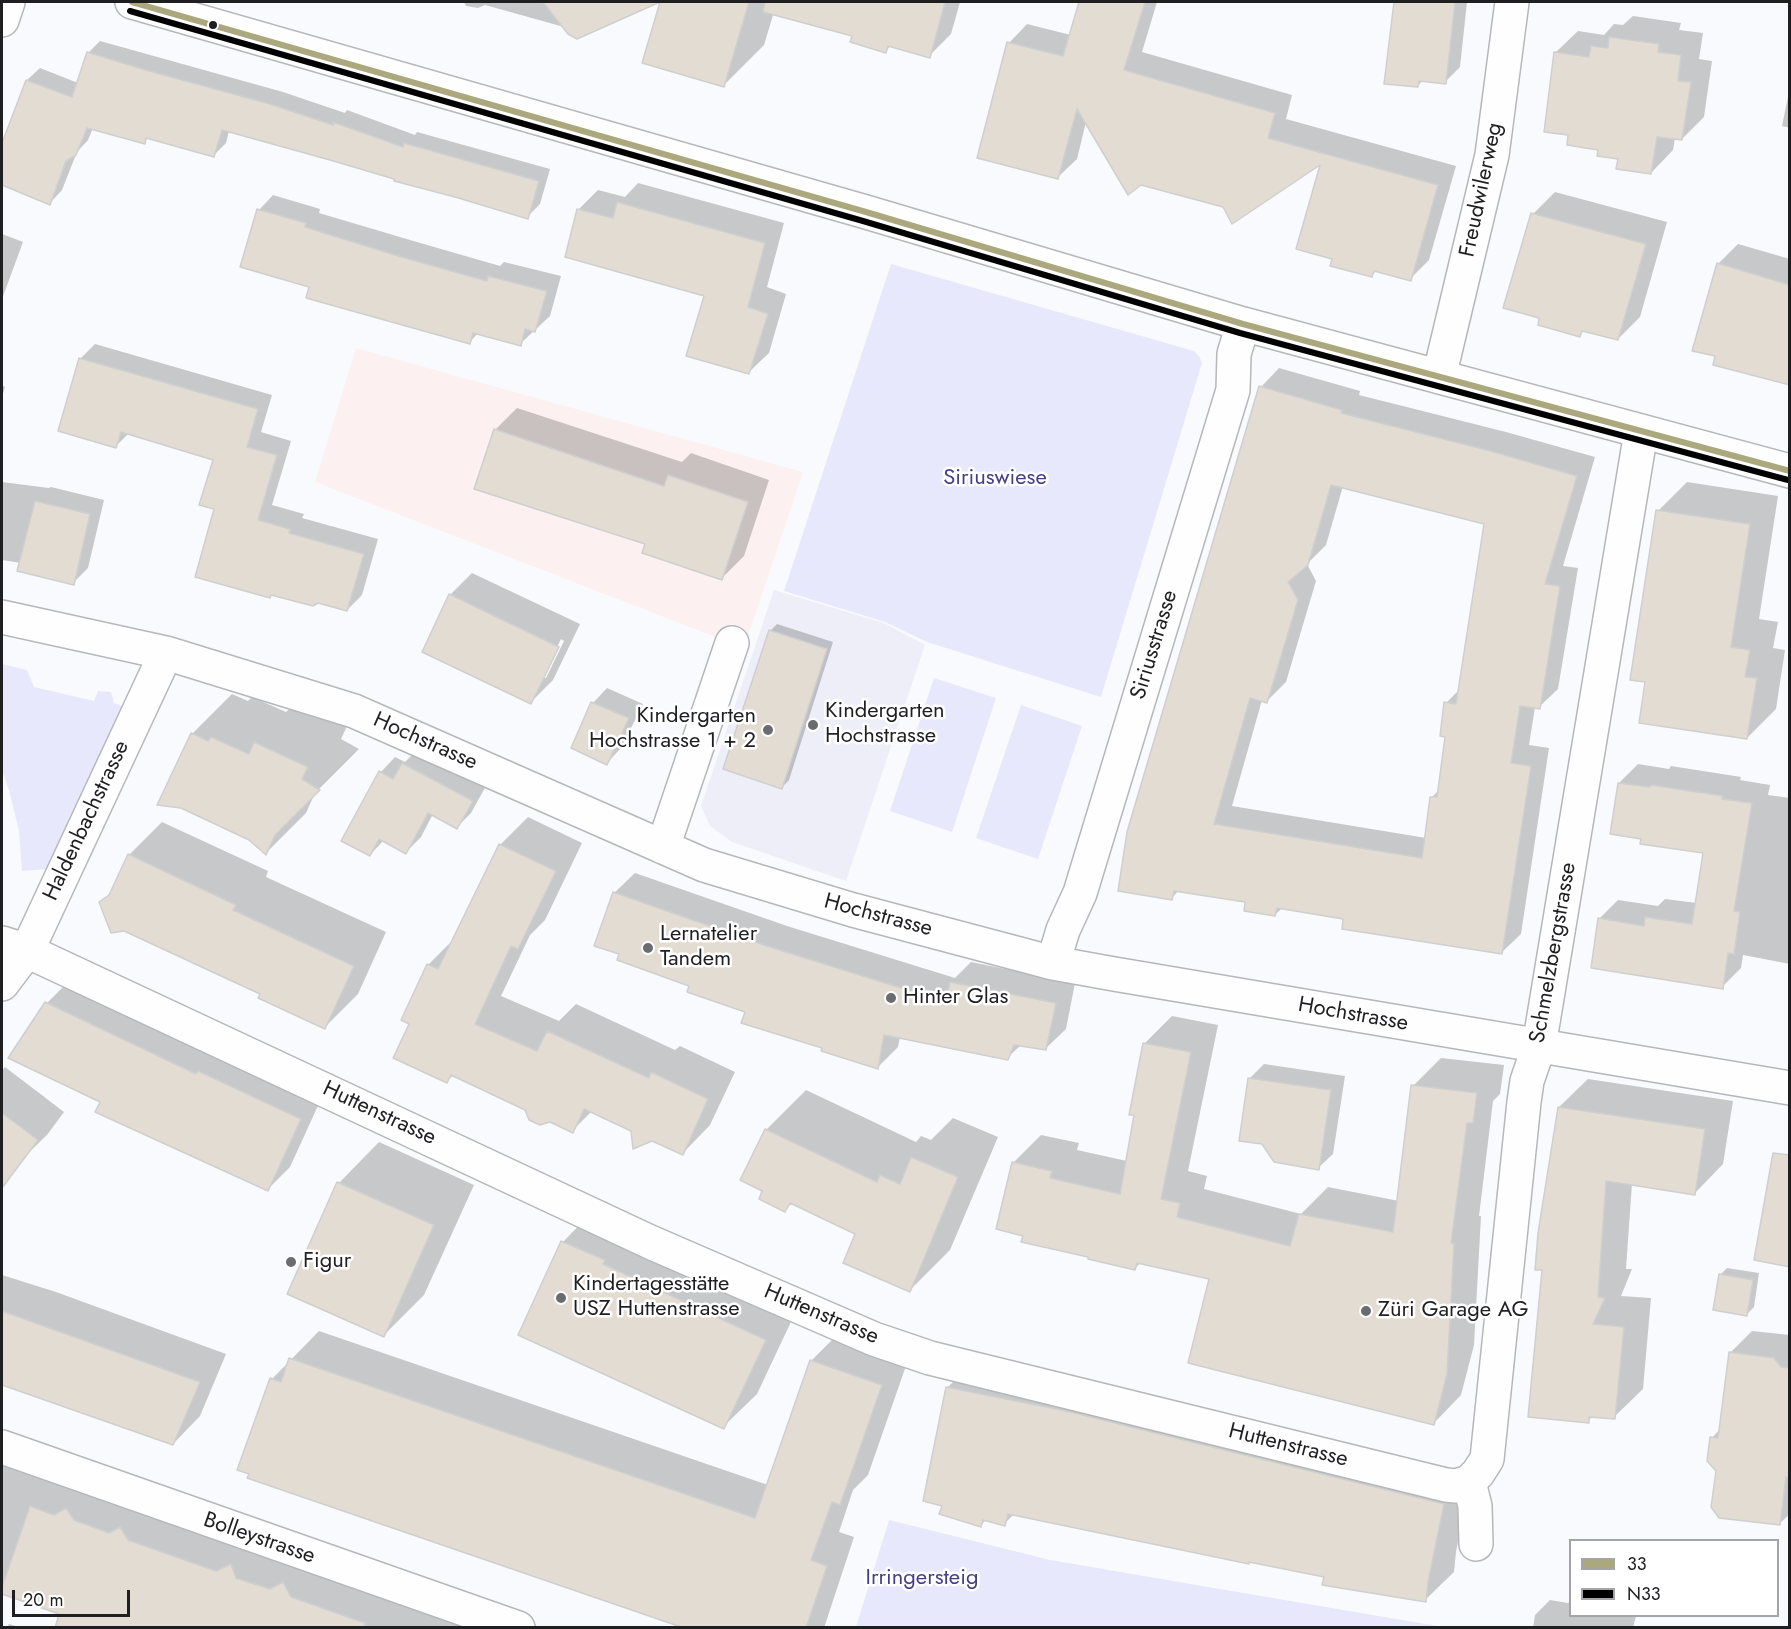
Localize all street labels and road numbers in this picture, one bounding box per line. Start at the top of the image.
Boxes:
street label: Freudwilerweg [1455,120,1509,260]
street label: Siriusstrasse [1126,587,1184,703]
street label: Hochstrasse [369,707,481,777]
street label: Haldenbachstrasse [38,737,136,905]
street label: Schmelzbergstrasse [1525,861,1583,1045]
street label: Hochstrasse [821,889,935,943]
street label: Hochstrasse [1296,992,1410,1038]
street label: Huttenstrasse [318,1076,440,1152]
street label: Huttenstrasse [760,1279,882,1351]
street label: Huttenstrasse [1226,1418,1350,1474]
street label: Bolleystrasse [200,1508,318,1570]

